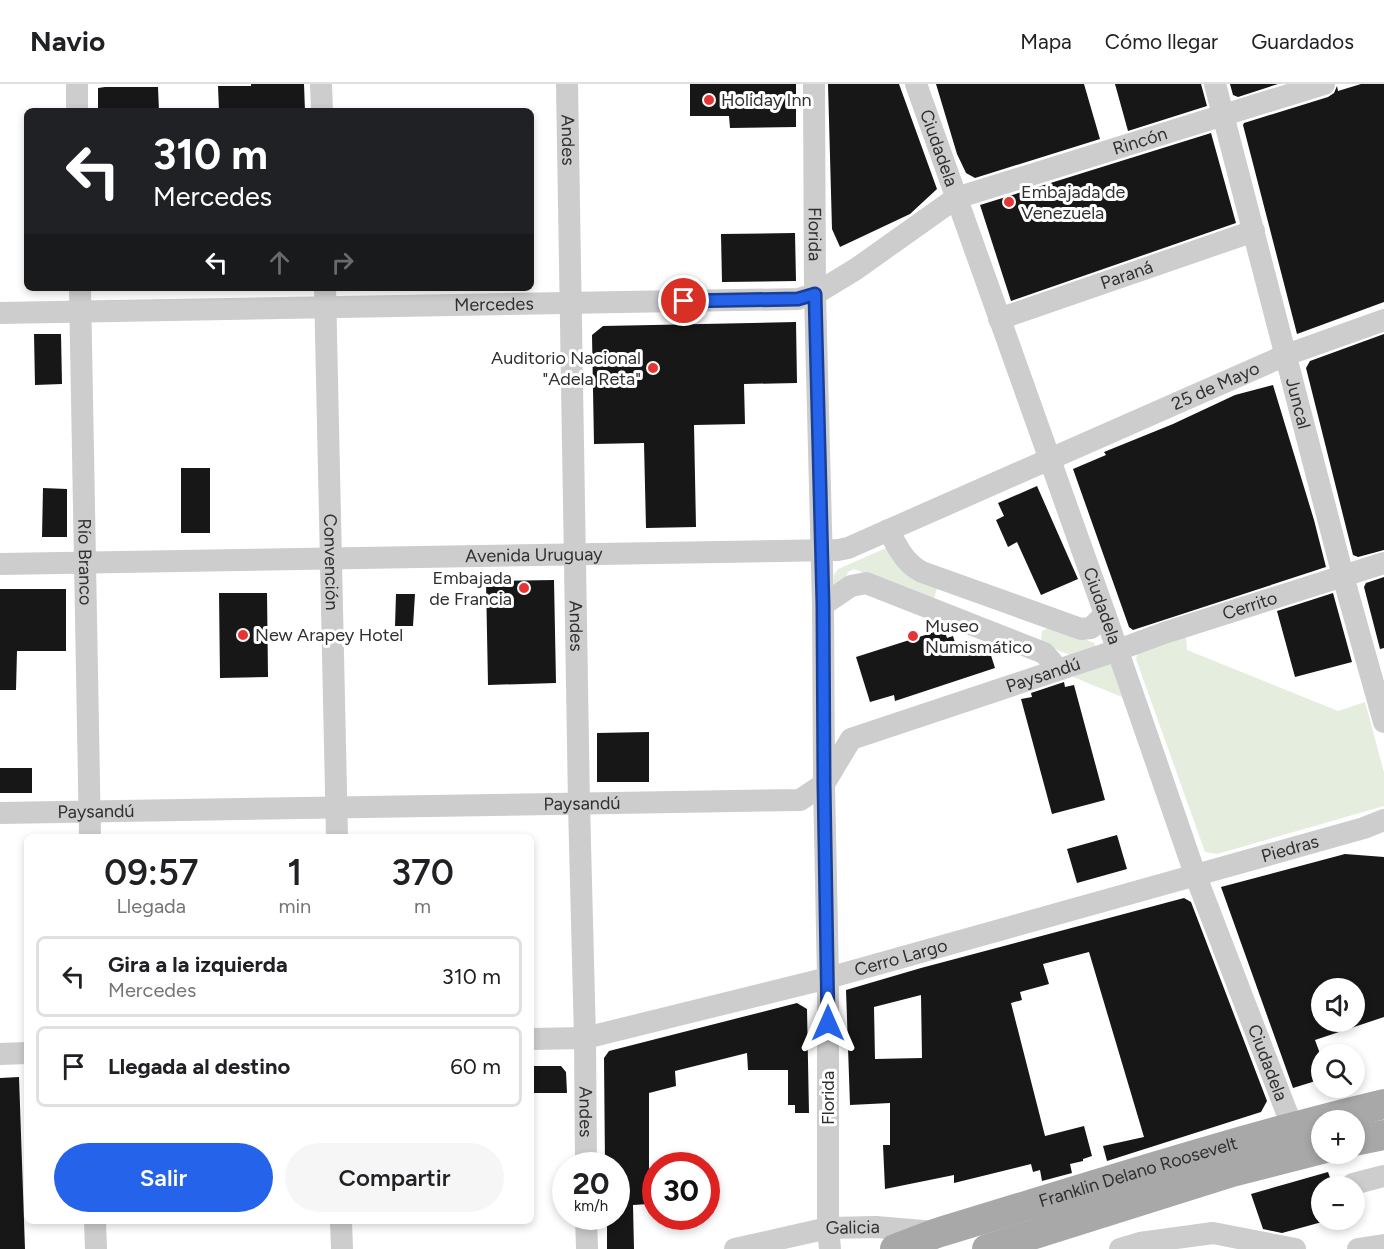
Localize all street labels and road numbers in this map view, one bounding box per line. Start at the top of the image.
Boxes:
street label: Ciudadela [915,106,963,190]
street label: Andes [557,114,579,166]
street label: Rincón [1110,122,1170,160]
street label: Florida [804,207,826,261]
street label: Paraná [1098,256,1156,294]
street label: Mercedes [454,293,534,316]
street label: 25 de Mayo [1168,357,1263,415]
street label: Juncal [1281,375,1315,431]
street label: Convención [319,513,343,611]
street label: Río Branco [73,518,97,606]
street label: Avenida Uruguay [465,543,603,567]
street label: Ciudadela [1078,564,1126,647]
street label: Cerrito [1220,587,1280,625]
street label: Andes [565,600,587,652]
street label: Paysandú [1003,652,1083,698]
street label: Paysandú [543,792,621,815]
street label: Paysandú [57,800,135,823]
street label: Piedras [1259,830,1321,867]
street label: Cerro Largo [852,934,950,981]
street label: Ciudadela [1243,1021,1292,1104]
street label: Florida [817,1071,839,1125]
street label: Andes [574,1086,597,1137]
street label: Franklin Delano Roosevelt [1036,1132,1240,1212]
street label: Galicia [825,1216,880,1239]

